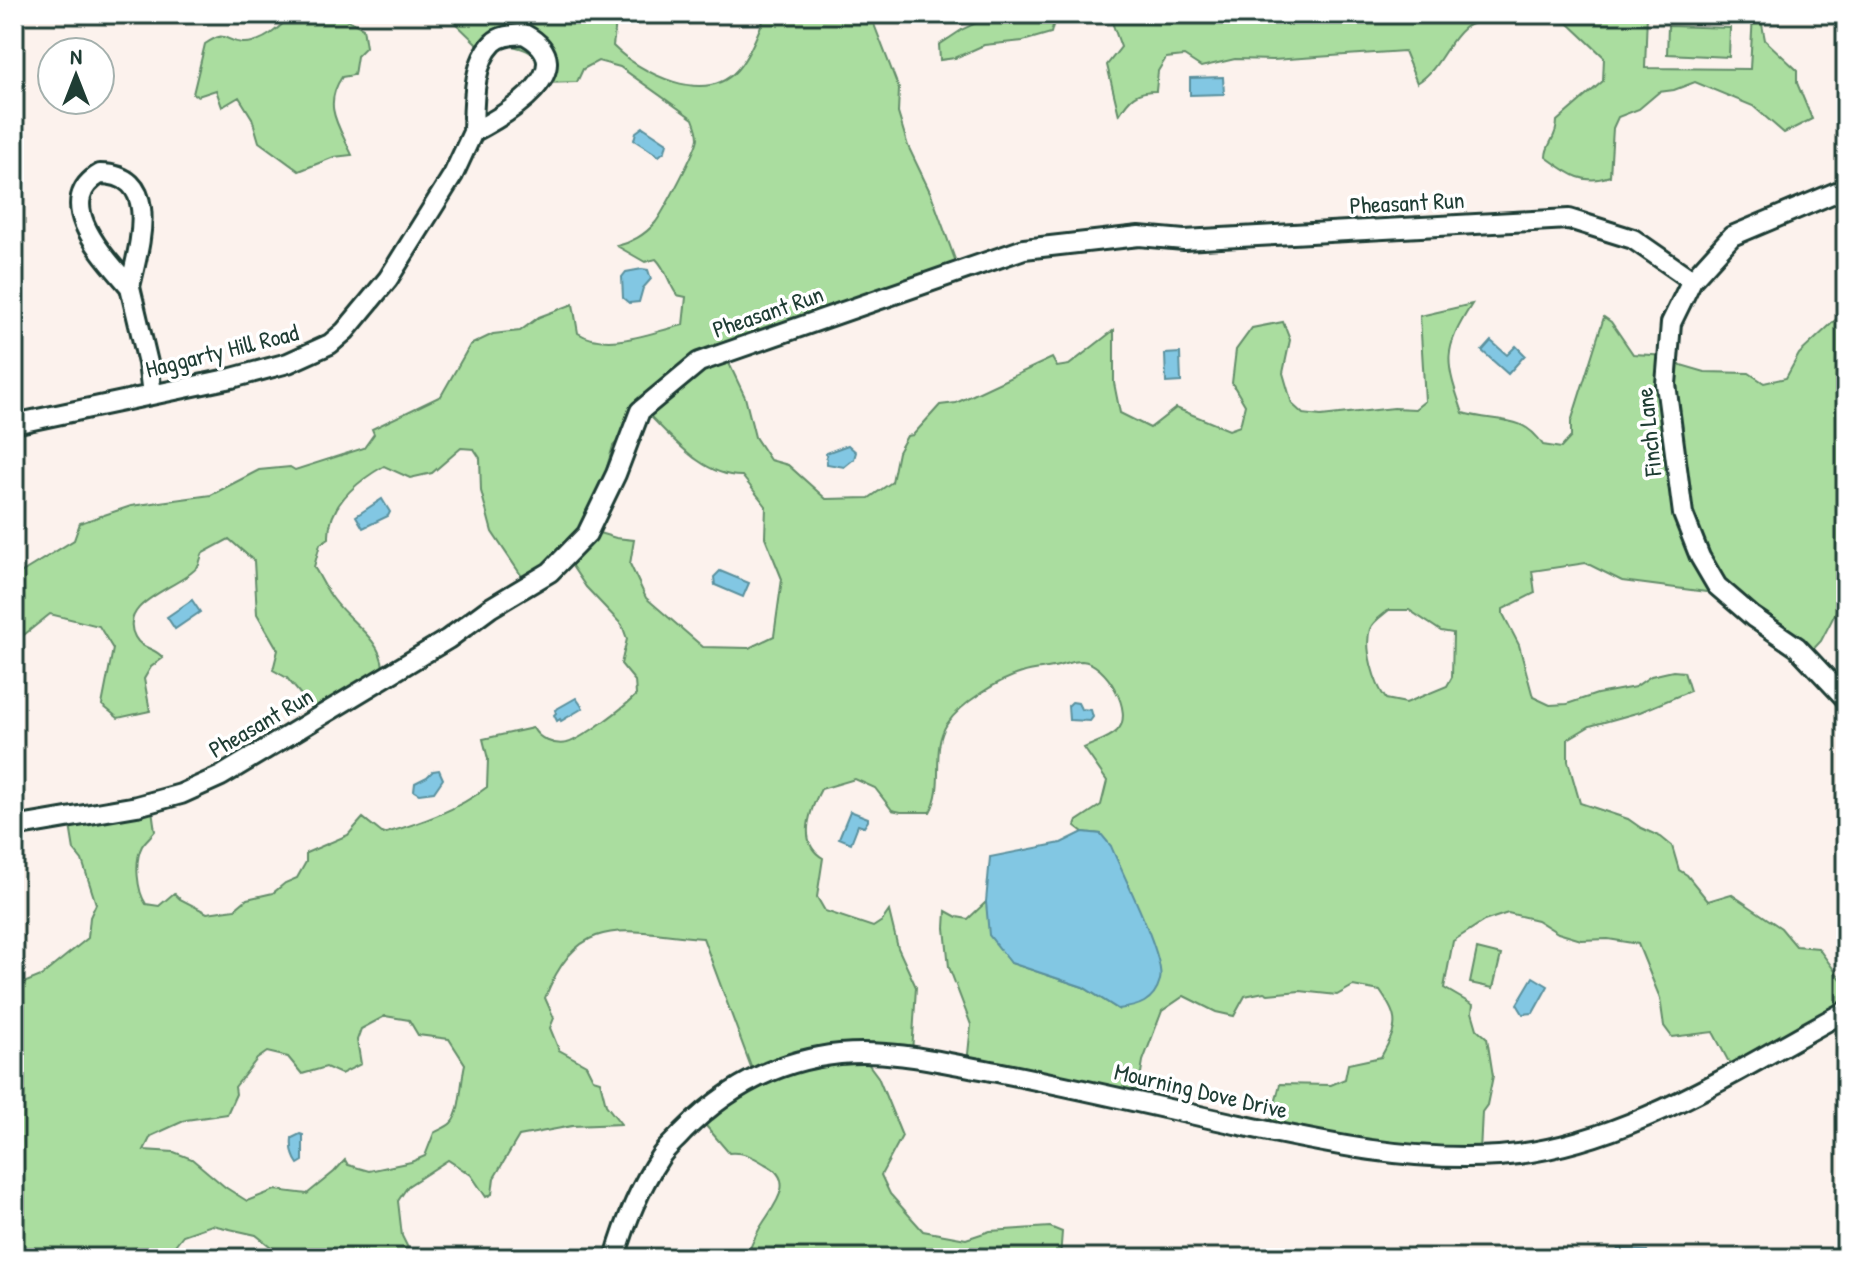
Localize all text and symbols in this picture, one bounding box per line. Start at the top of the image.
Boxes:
north arrow [36,36,116,116]
text: N [70,41,82,71]
street label: Pheasant Run [1349,183,1465,221]
street label: Pheasant Run [708,277,827,345]
street label: Haggarty Hill Road [142,316,302,384]
street label: Finch Lane [1627,386,1669,479]
street label: Pheasant Run [203,679,318,765]
street label: Mourning Dove Drive [1111,1055,1291,1126]

